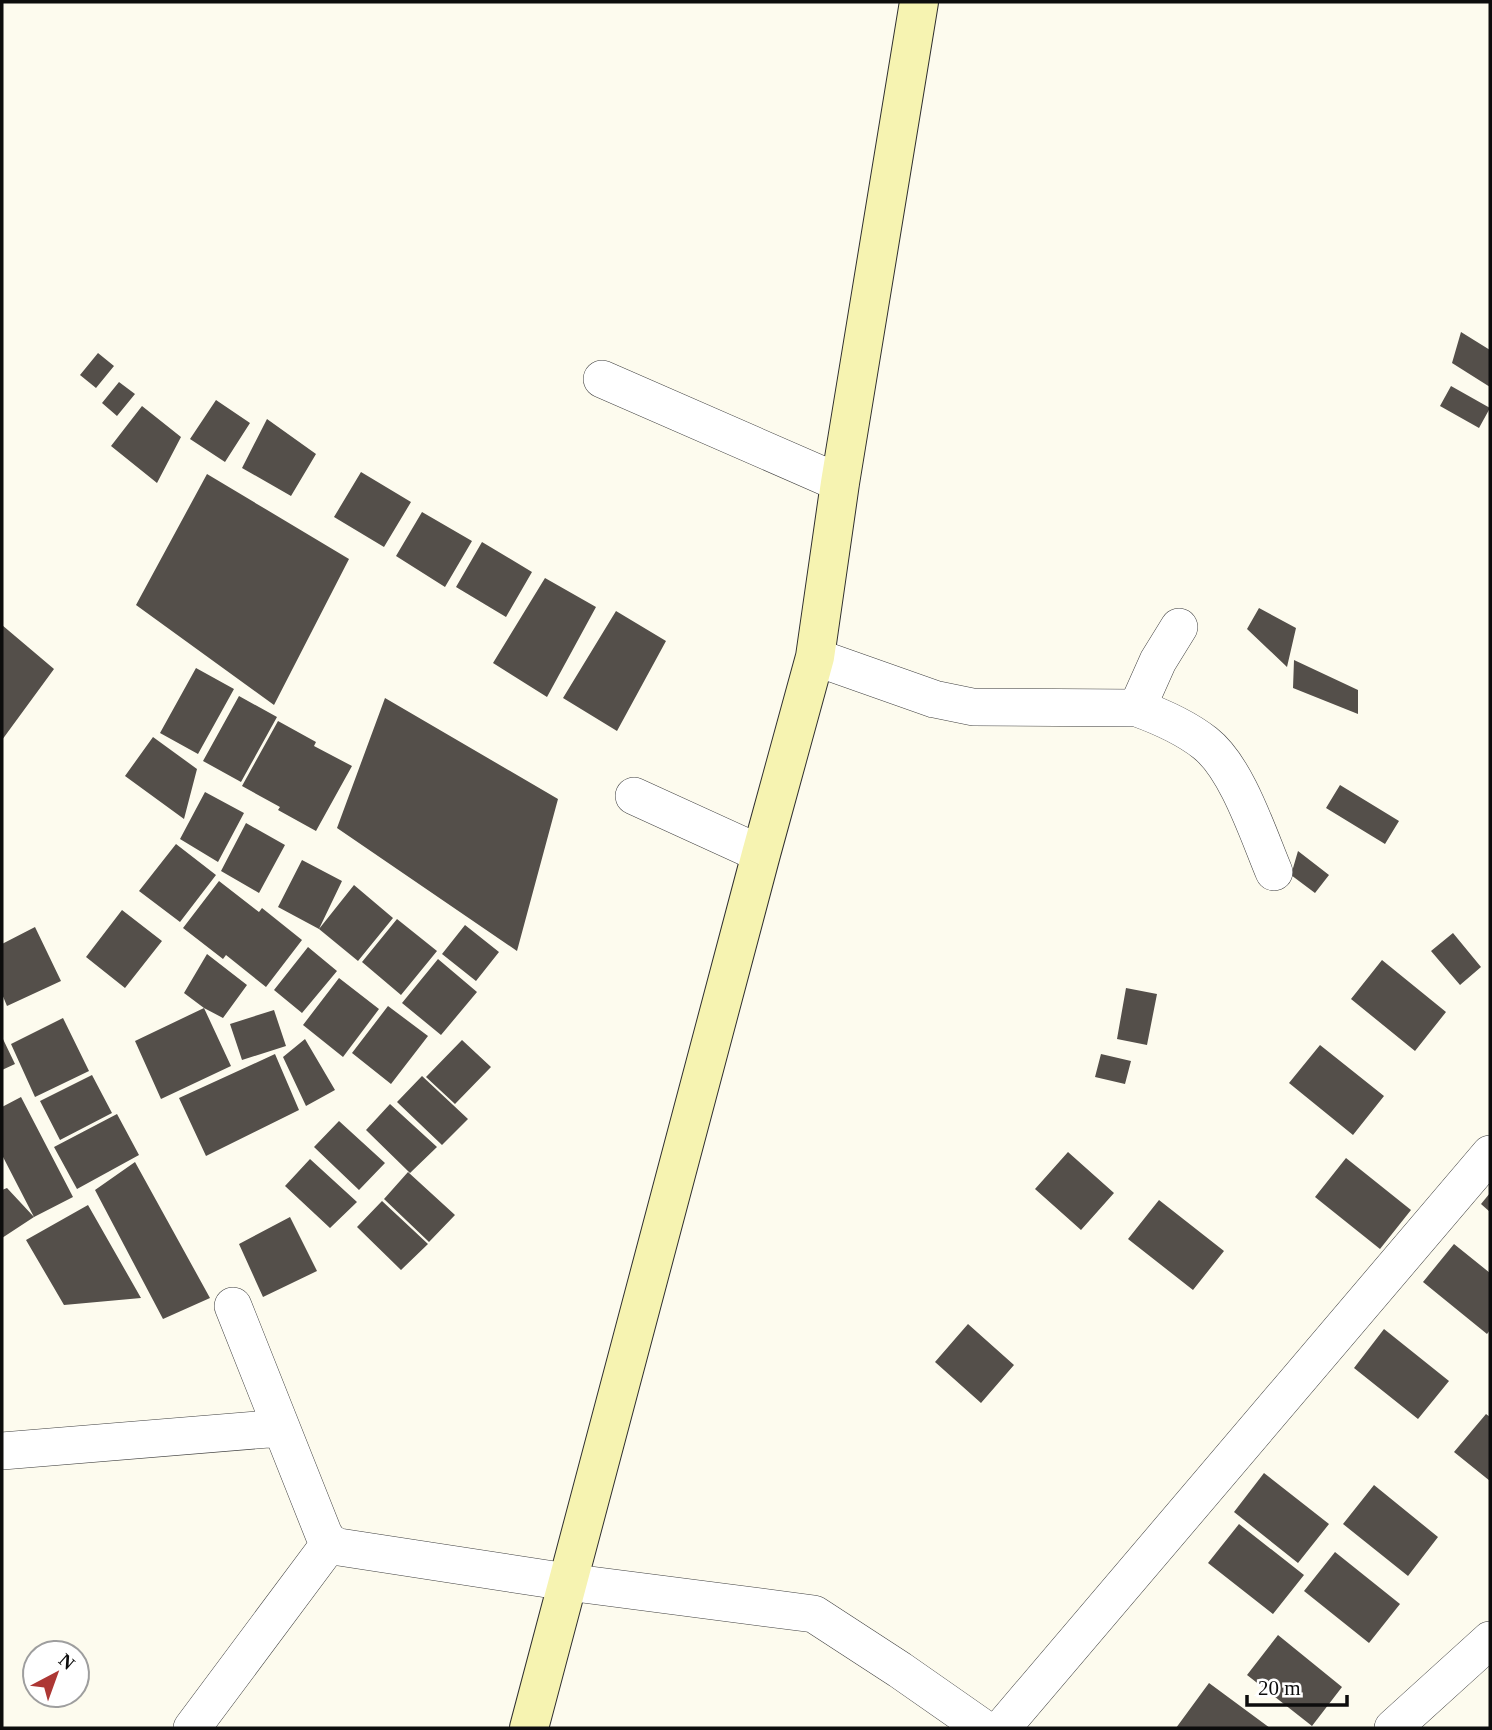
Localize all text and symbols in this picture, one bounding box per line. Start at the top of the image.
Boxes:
north arrow [21,1639,91,1709]
text: N [55,1649,79,1674]
scale bar [1247,1664,1347,1708]
text: 20 m [1258,1676,1301,1700]

